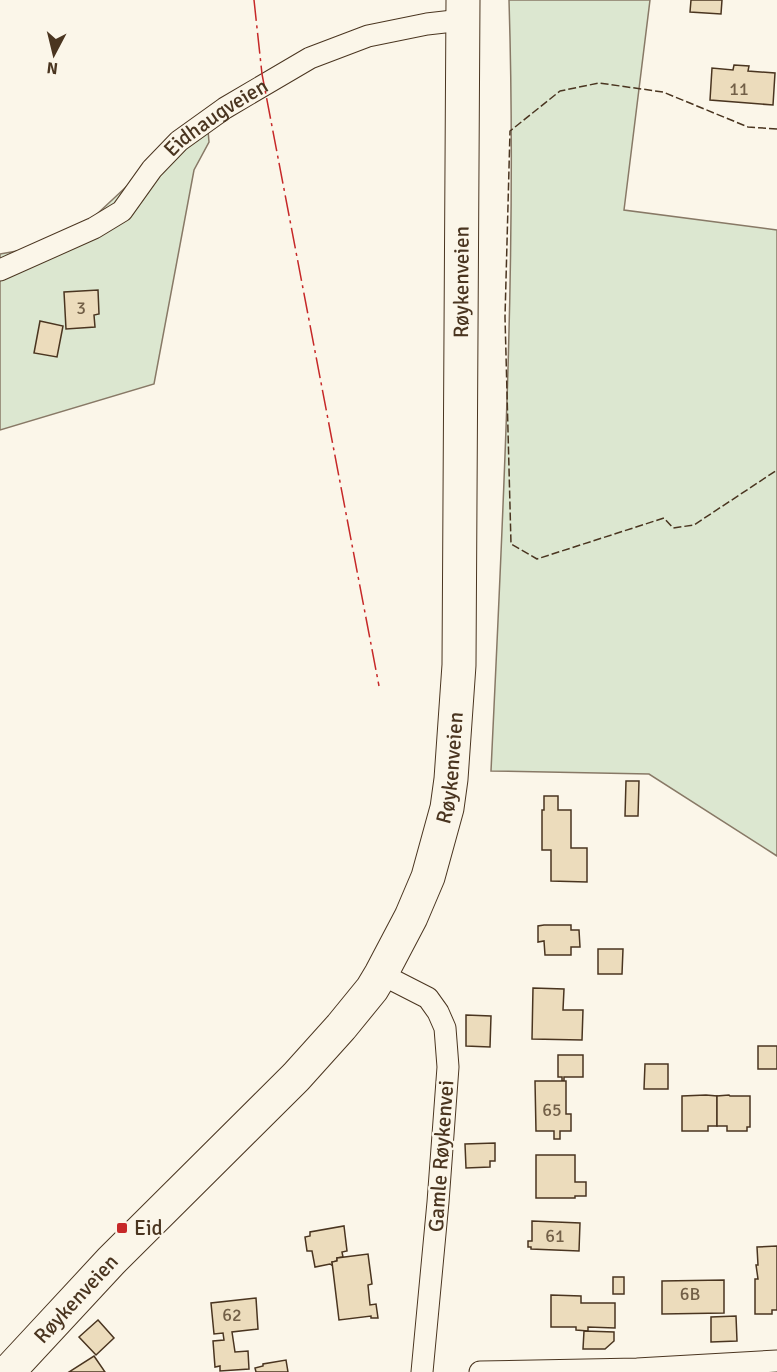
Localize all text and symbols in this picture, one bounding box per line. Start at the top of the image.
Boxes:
north arrow [24,24,84,84]
text: N [46,57,59,78]
street label: Eidhaugveien [158,73,273,162]
house number: 11 [729,78,749,100]
street label: Røykenveien [448,226,475,338]
house number: 3 [76,297,86,319]
street label: Røykenveien [430,711,469,827]
street label: Gamle Røykenvei [423,1079,459,1233]
house number: 65 [542,1099,562,1121]
place label: Eid [134,1215,163,1241]
marker: Eid [115,1221,129,1235]
house number: 61 [545,1225,565,1247]
street label: Røykenveien [28,1249,124,1349]
house number: 6B [680,1283,700,1305]
house number: 62 [222,1304,242,1326]

